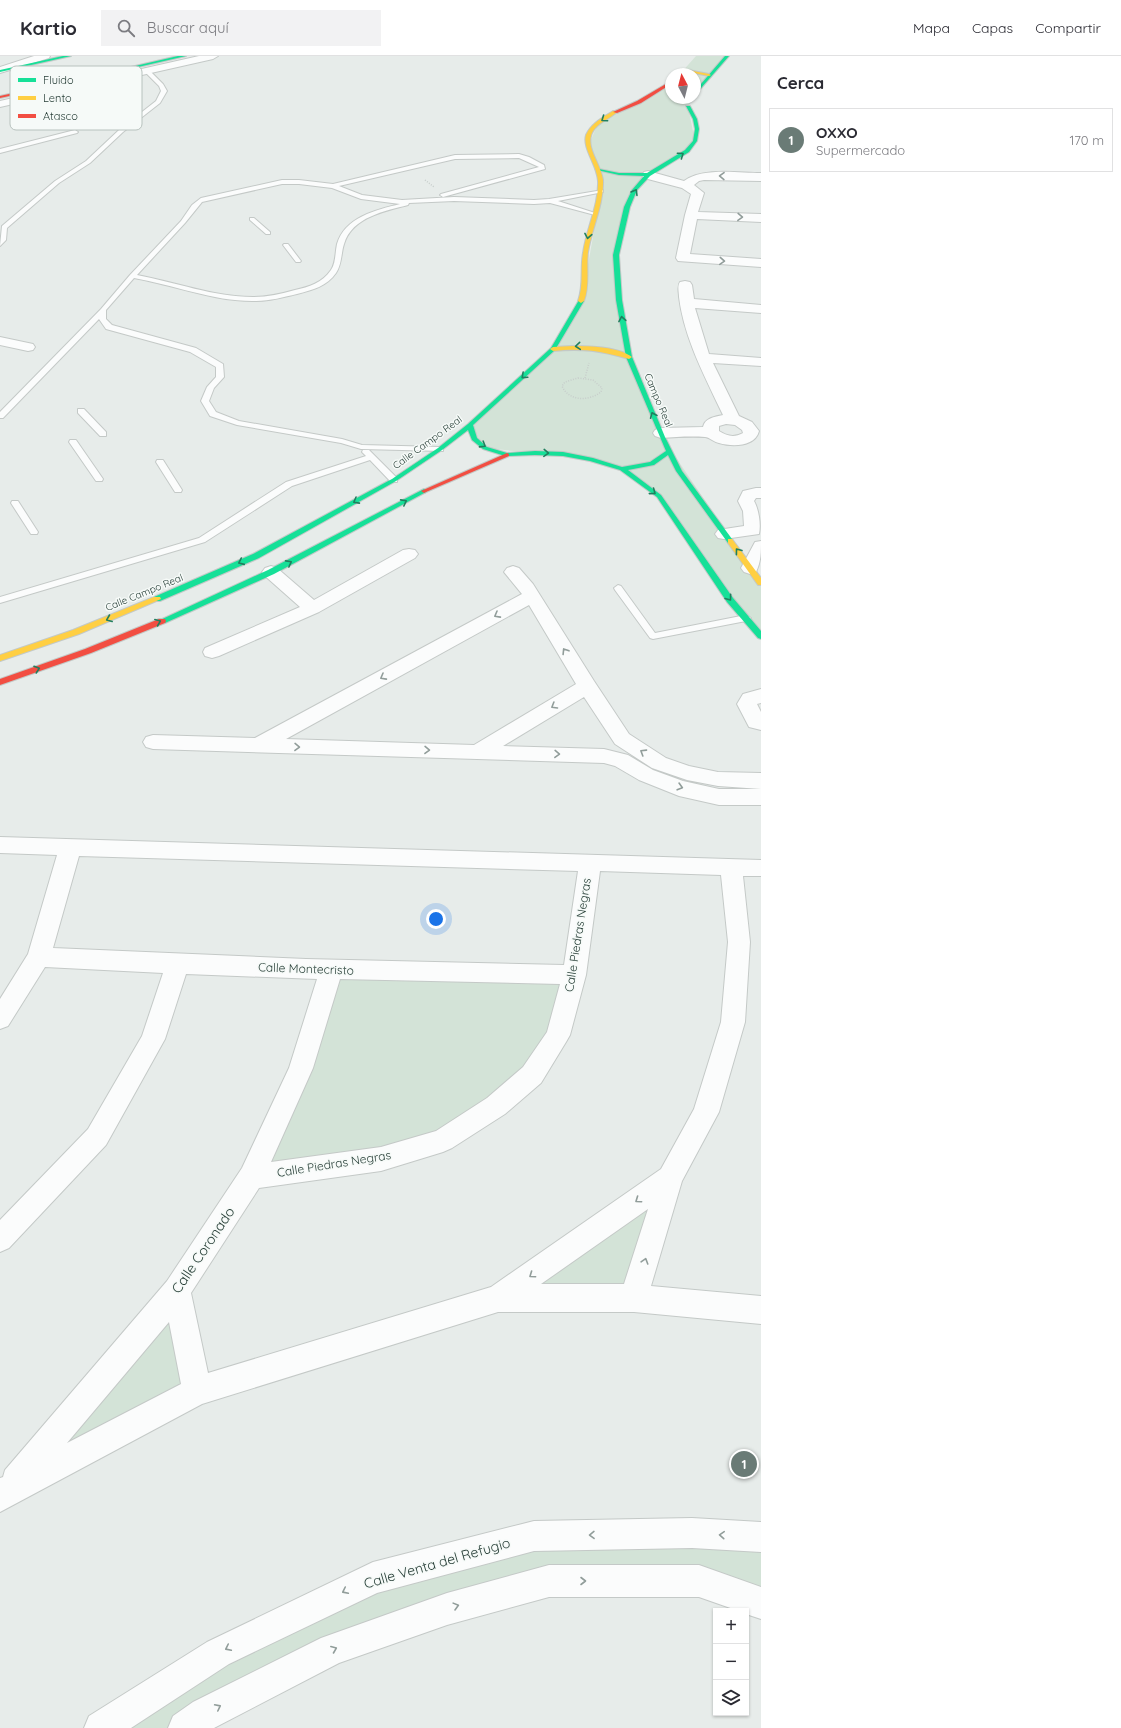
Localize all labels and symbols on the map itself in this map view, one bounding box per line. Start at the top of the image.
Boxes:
legend [10,66,142,130]
north arrow [665,68,701,104]
text: Fluido [43,73,74,87]
text: Lento [43,91,72,105]
text: Atasco [43,109,78,123]
one-way arrow [602,114,609,121]
one-way arrow [677,153,684,160]
one-way arrow [719,172,725,180]
one-way arrow [630,189,638,196]
one-way arrow [737,213,743,222]
one-way arrow [585,232,593,239]
one-way arrow [719,256,725,265]
one-way arrow [618,315,627,322]
one-way arrow [575,342,581,351]
one-way arrow [521,371,529,378]
street label: Campo Real [641,371,676,429]
one-way arrow [650,412,658,419]
street label: Calle Campo Real [390,413,465,472]
one-way arrow [479,441,486,448]
one-way arrow [543,449,549,458]
one-way arrow [649,487,656,494]
one-way arrow [353,496,360,504]
one-way arrow [400,499,407,507]
one-way arrow [735,549,742,556]
one-way arrow [238,558,245,566]
one-way arrow [285,560,292,568]
street label: Calle Campo Real [103,571,185,614]
one-way arrow [724,593,731,600]
one-way arrow [494,611,502,618]
one-way arrow [105,614,112,622]
one-way arrow [154,619,161,627]
one-way arrow [563,648,570,655]
one-way arrow [33,666,40,674]
one-way arrow [380,673,387,680]
one-way arrow [551,701,558,709]
one-way arrow [294,743,300,751]
one-way arrow [424,746,430,754]
one-way arrow [554,750,560,758]
one-way arrow [641,750,648,757]
one-way arrow [677,783,683,791]
street label: Calle Piedras Negras [561,876,594,993]
your location [426,909,446,929]
street label: Calle Montecristo [258,959,354,978]
street label: Calle Piedras Negras [276,1147,392,1180]
one-way arrow [636,1195,643,1202]
street label: Calle Coronado [167,1203,239,1297]
one-way arrow [640,1258,649,1265]
one-way arrow [529,1270,536,1278]
pin: 1 [731,1449,757,1479]
one-way arrow [719,1530,725,1539]
one-way arrow [589,1531,595,1539]
street label: Calle Venta del Refugio [362,1533,512,1593]
one-way arrow [580,1577,586,1585]
one-way arrow [341,1586,349,1594]
one-way arrow [453,1602,460,1611]
one-way arrow [225,1644,232,1651]
one-way arrow [329,1646,337,1654]
one-way arrow [213,1705,221,1712]

